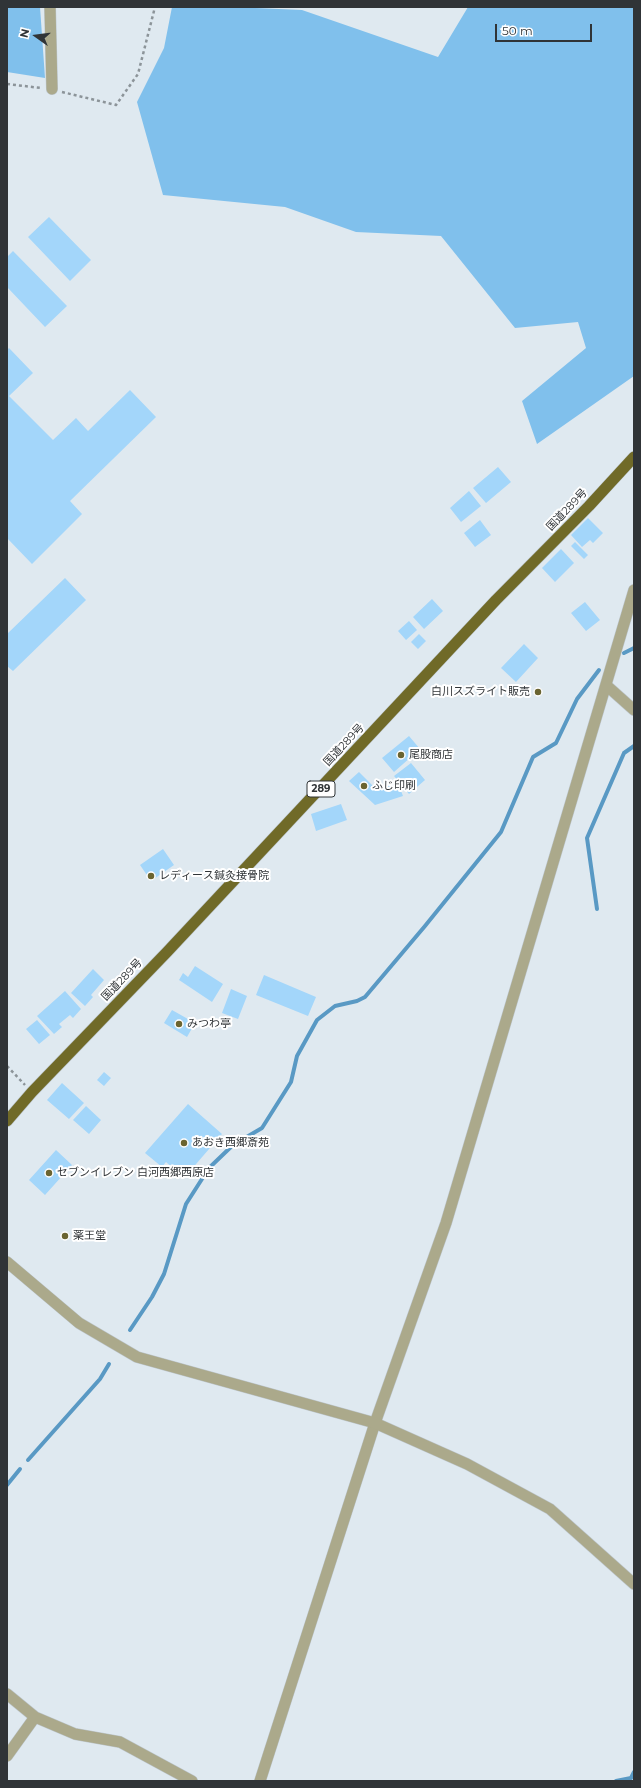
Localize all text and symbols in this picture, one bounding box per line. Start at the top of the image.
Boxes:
north arrow [16,16,56,56]
scale bar [497,16,594,42]
text: 50 m [502,23,533,38]
text: N [16,27,32,39]
street label: 国道289号 [544,486,590,534]
place label: 白川スズライト販売 [431,685,530,699]
marker: 白川スズライト販売 [533,687,543,697]
street label: 国道289号 [321,721,367,769]
place label: 尾股商店 [409,748,453,762]
marker: 尾股商店 [396,750,406,760]
place label: ふじ印刷 [372,779,416,793]
road number: 289 [307,781,335,797]
marker: ふじ印刷 [359,781,369,791]
place label: レディース鍼灸接骨院 [159,869,269,883]
marker: レディース鍼灸接骨院 [146,871,156,881]
street label: 国道289号 [99,956,145,1004]
place label: みつわ亭 [187,1017,231,1031]
marker: みつわ亭 [174,1019,184,1029]
place label: あおき西郷斎苑 [192,1136,269,1150]
marker: あおき西郷斎苑 [179,1138,189,1148]
place label: セブンイレブン 白河西郷西原店 [57,1166,214,1180]
marker: セブンイレブン 白河西郷西原店 [44,1168,54,1178]
place label: 薬王堂 [73,1229,106,1243]
marker: 薬王堂 [60,1231,70,1241]

